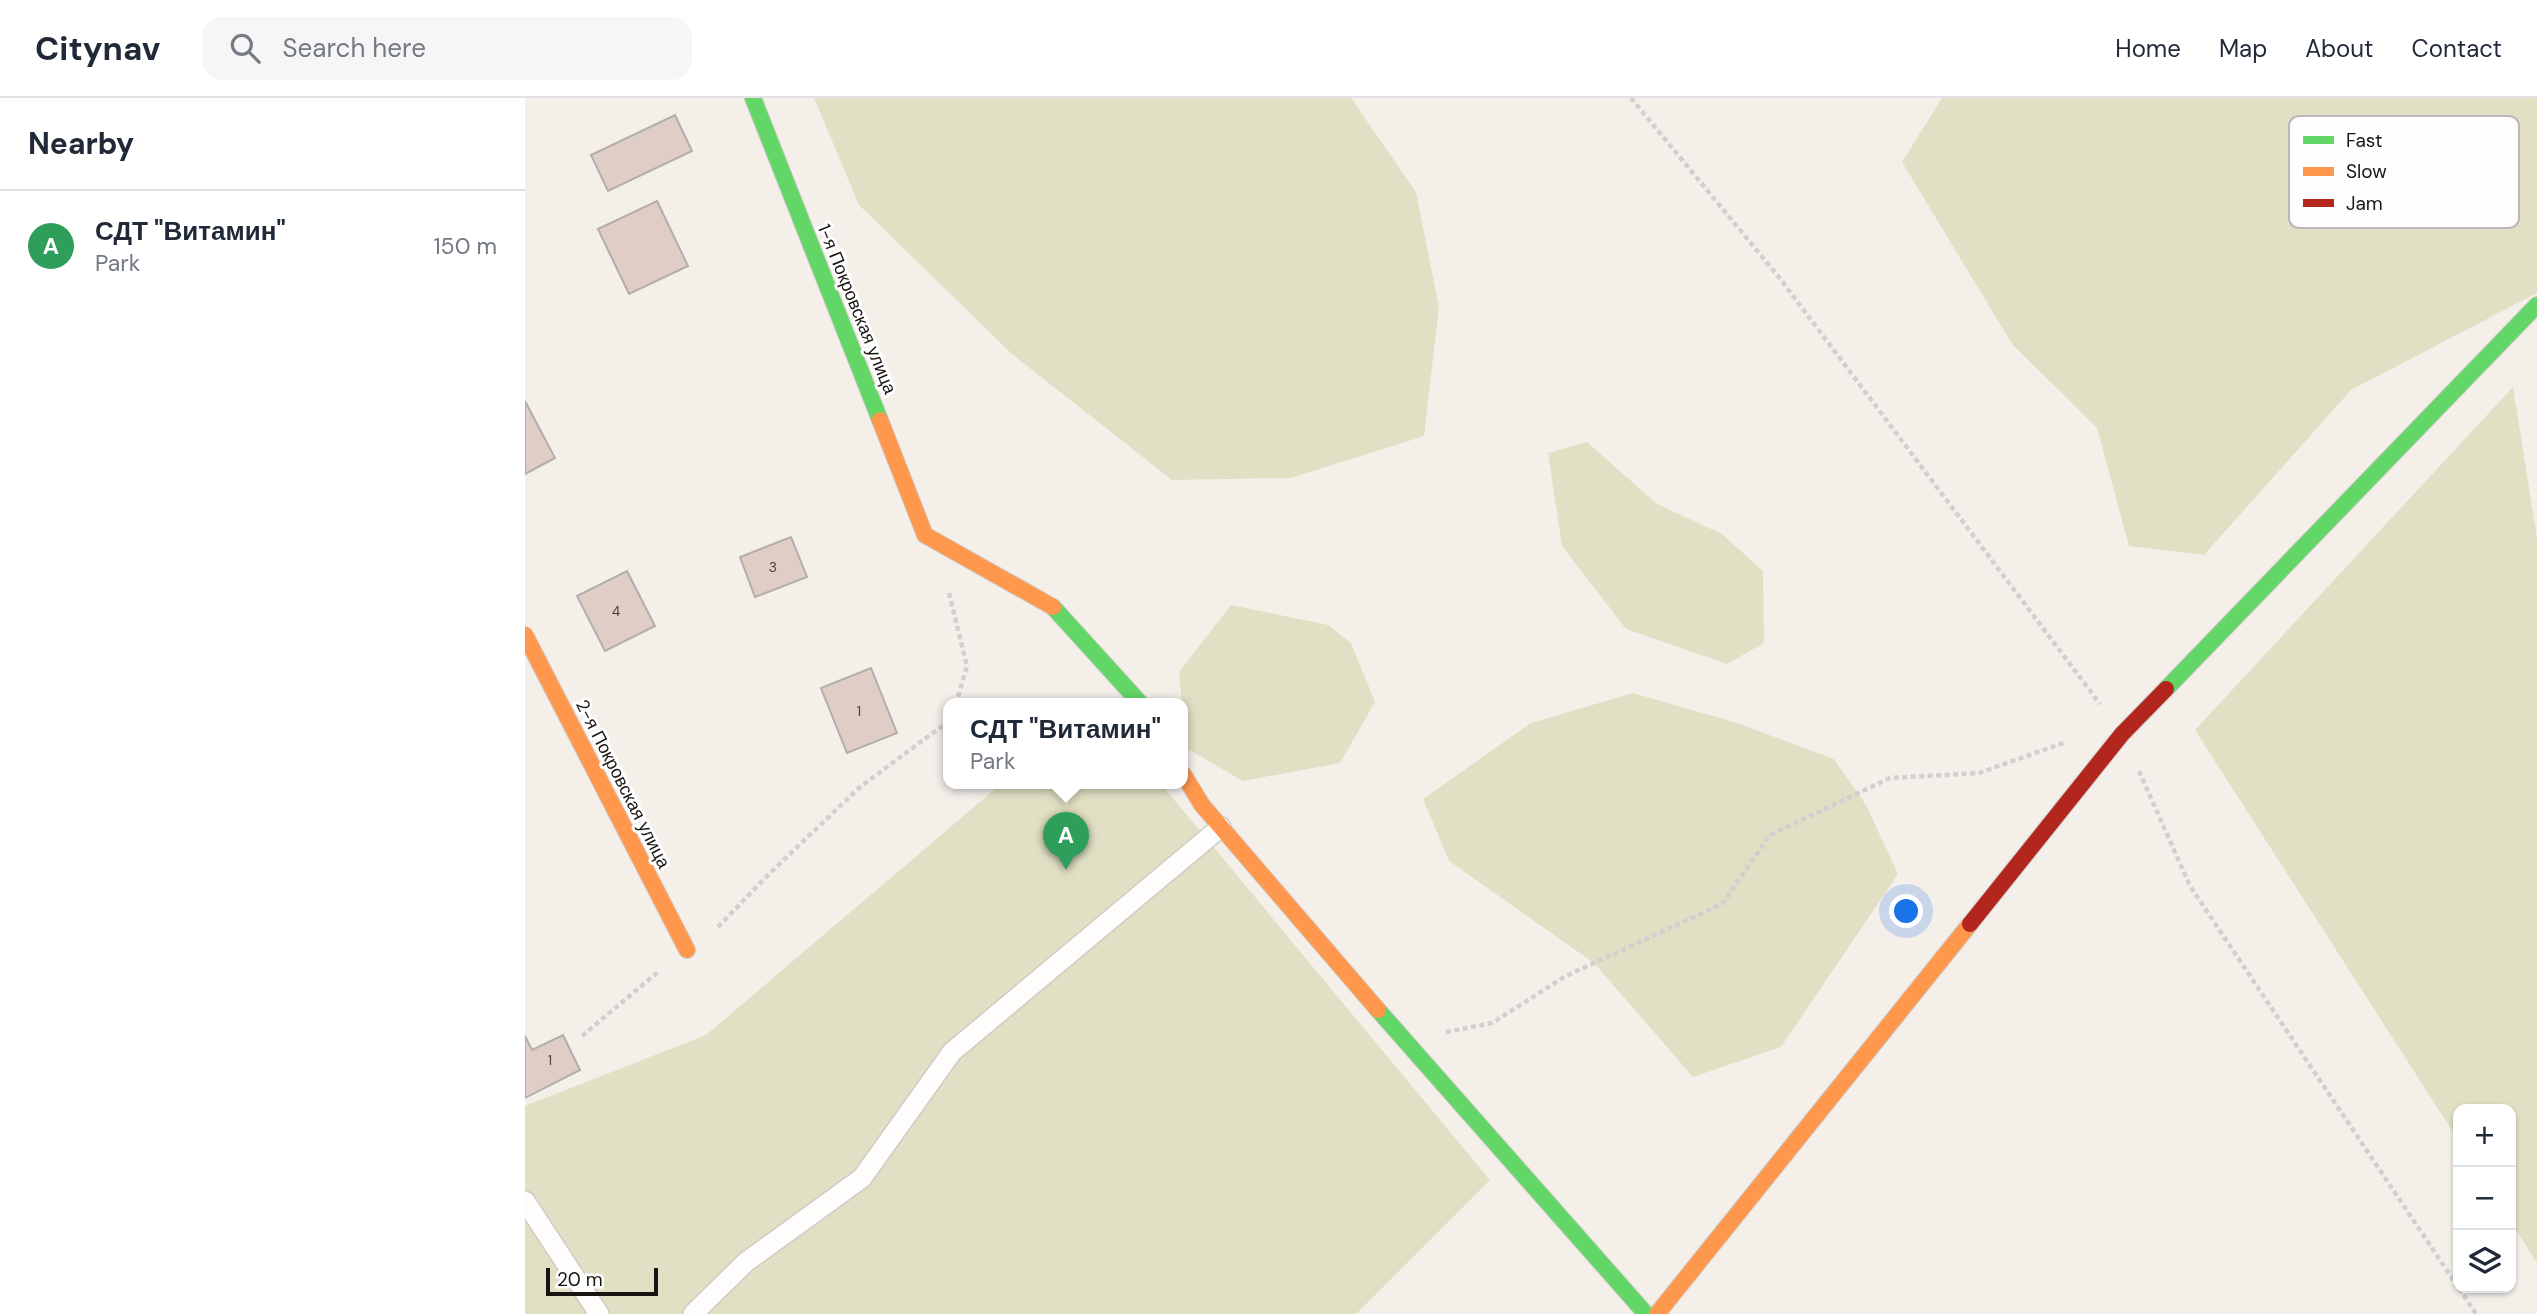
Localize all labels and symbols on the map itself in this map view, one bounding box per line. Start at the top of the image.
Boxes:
legend [2289,116,2519,228]
text: Fast [2346,128,2382,153]
text: Slow [2346,159,2387,184]
text: Jam [2346,191,2383,216]
street label: 1-я Покровская улица [812,220,902,398]
house number: 3 [769,558,777,576]
house number: 4 [612,602,621,620]
street label: 2-я Покровская улица [570,696,676,873]
house number: 1 [857,702,861,720]
pin: A [1043,812,1089,870]
your location [1889,894,1923,928]
house number: 1 [548,1051,552,1069]
scale bar [546,1265,658,1297]

